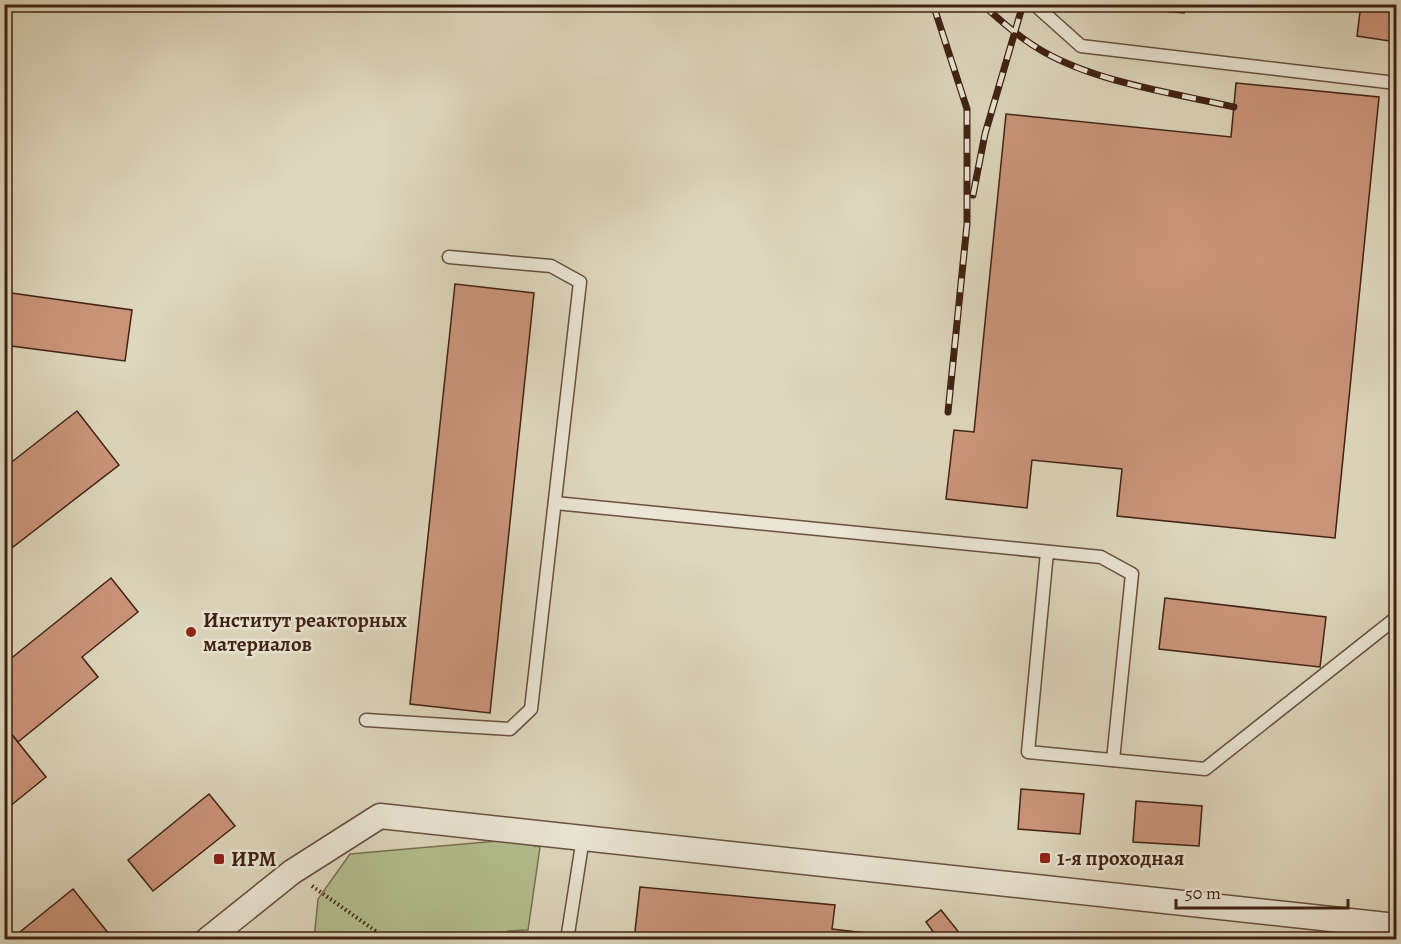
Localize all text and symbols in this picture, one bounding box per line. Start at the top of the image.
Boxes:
place label: Институт реакторных материалов [203,606,407,658]
marker: Институт реакторных материалов [184,625,198,639]
place label: 1-я проходная [1057,844,1184,872]
place label: ИРМ [231,845,277,873]
marker: 1-я проходная [1038,851,1052,865]
marker: ИРМ [212,852,226,866]
scale bar [1176,872,1348,910]
text: 50 m [1185,881,1221,905]

